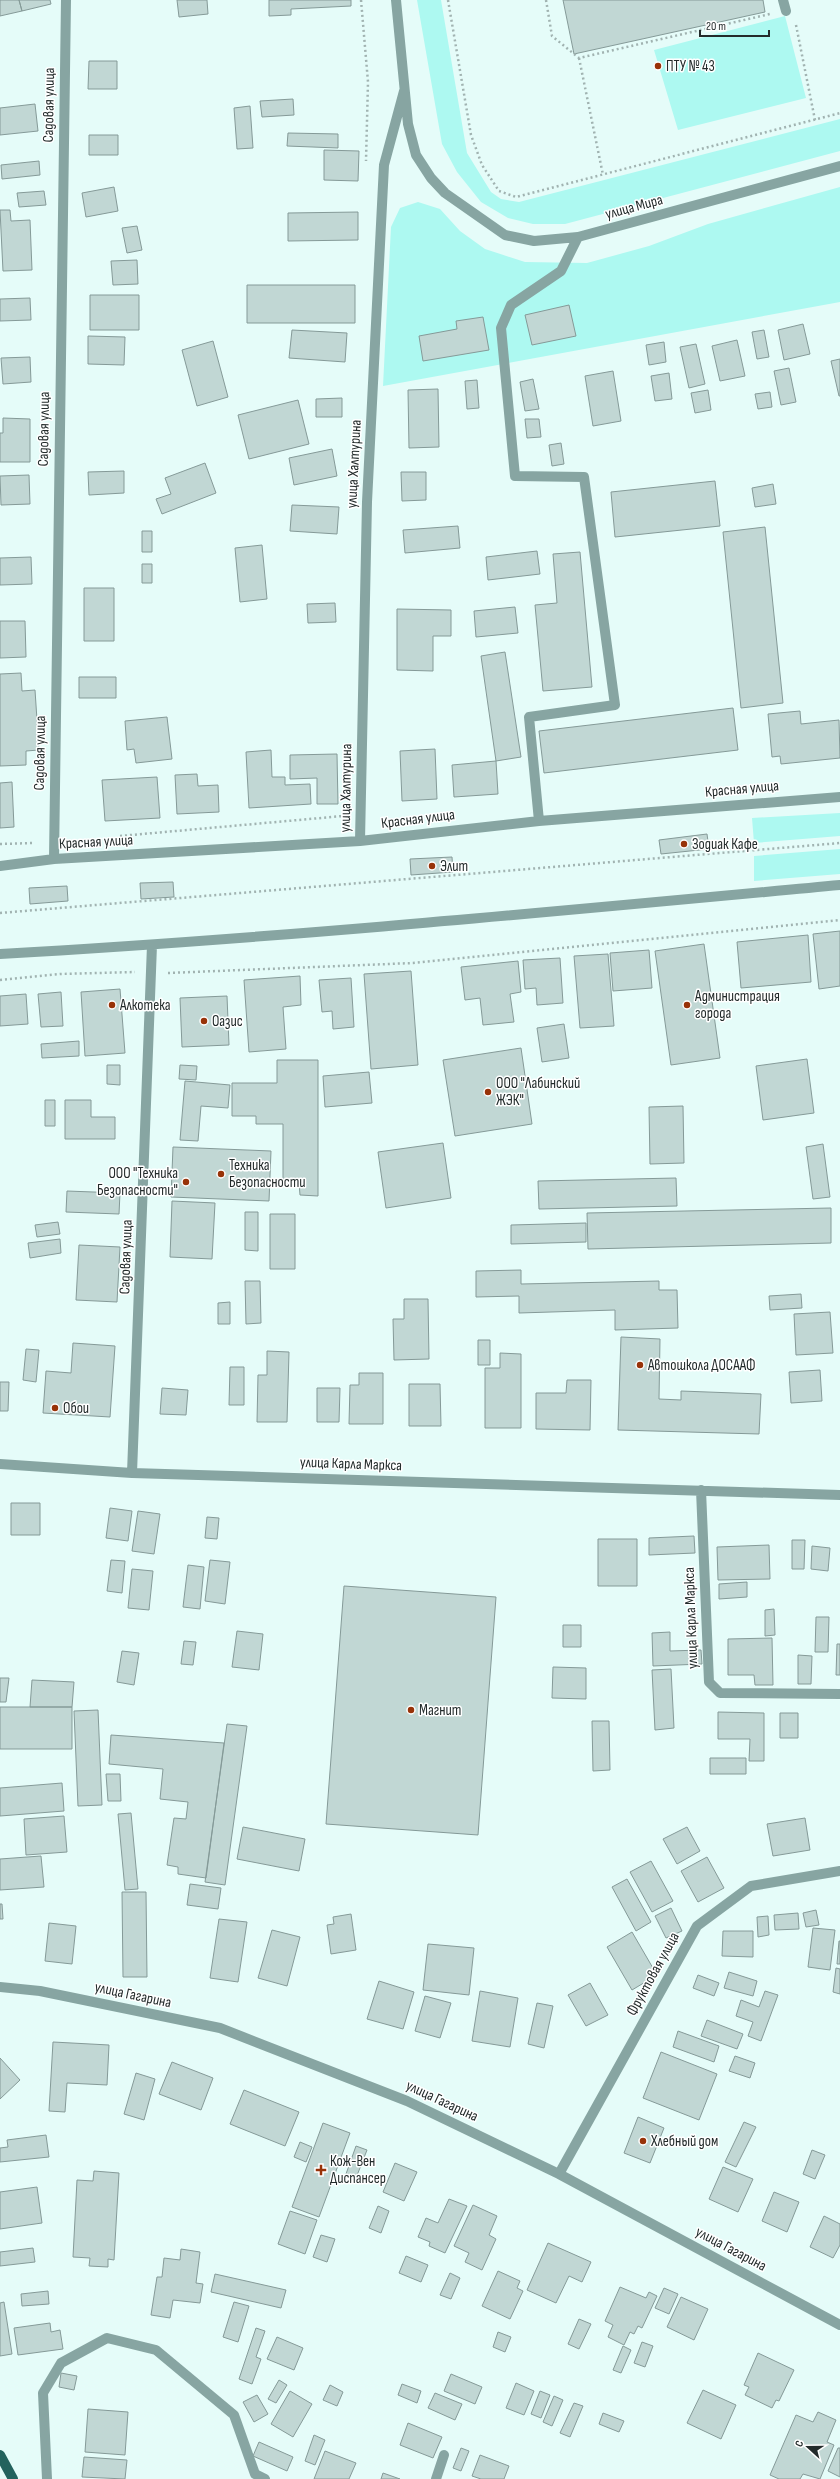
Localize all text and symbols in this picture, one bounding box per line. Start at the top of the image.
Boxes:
scale bar [700,12,769,38]
text: 20 m [706,19,726,34]
place label: ПТУ № 43 [666,57,715,76]
marker: ПТУ № 43 [653,61,663,71]
street label: Садовая улица [39,67,59,143]
street label: улица Мира [603,190,665,224]
street label: Садовая улица [34,391,54,467]
street label: улица Халтурина [342,419,366,509]
street label: Садовая улица [30,715,50,791]
street label: улица Халтурина [336,743,356,833]
street label: Красная улица [704,776,780,802]
street label: Красная улица [380,805,456,833]
street label: Красная улица [58,831,134,853]
place label: Зодиак Кафе [692,835,758,854]
marker: Зодиак Кафе [679,839,689,849]
place label: Элит [440,857,468,876]
marker: Элит [427,861,437,871]
place label: Администрация города [694,987,780,1023]
place label: Алкотека [119,996,171,1015]
marker: Алкотека [107,1000,117,1010]
marker: Администрация города [682,1000,692,1010]
place label: Оазис [212,1012,243,1031]
marker: Оазис [199,1016,209,1026]
place label: ООО "Лабинский ЖЭК" [496,1074,580,1110]
marker: ООО "Лабинский ЖЭК" [483,1087,493,1097]
place label: Техника Безопасности [229,1156,306,1192]
place label: ООО "Техника Безопасности" [97,1164,178,1200]
marker: Техника Безопасности [216,1169,226,1179]
marker: ООО "Техника Безопасности" [181,1177,191,1187]
street label: Садовая улица [115,1219,137,1295]
place label: Автошкола ДОСААФ [647,1356,756,1375]
marker: Автошкола ДОСААФ [635,1360,645,1370]
place label: Обои [63,1399,89,1418]
marker: Обои [50,1403,60,1413]
street label: улица Карла Маркса [300,1453,403,1475]
street label: улица Карла Маркса [680,1566,702,1669]
place label: Магнит [419,1701,461,1720]
marker: Магнит [406,1705,416,1715]
street label: Фруктовая улица [622,1929,684,2019]
street label: улица Гагарина [93,1978,173,2012]
street label: улица Гагарина [403,2076,481,2126]
place label: Хлебный дом [650,2132,718,2151]
marker: Хлебный дом [638,2136,648,2146]
place label: Кож-Вен Диспансер [330,2152,386,2188]
marker: Кож-Вен Диспансер [315,2164,327,2176]
street label: улица Гагарина [692,2222,770,2276]
north arrow [788,2427,828,2467]
text: С [792,2438,806,2449]

